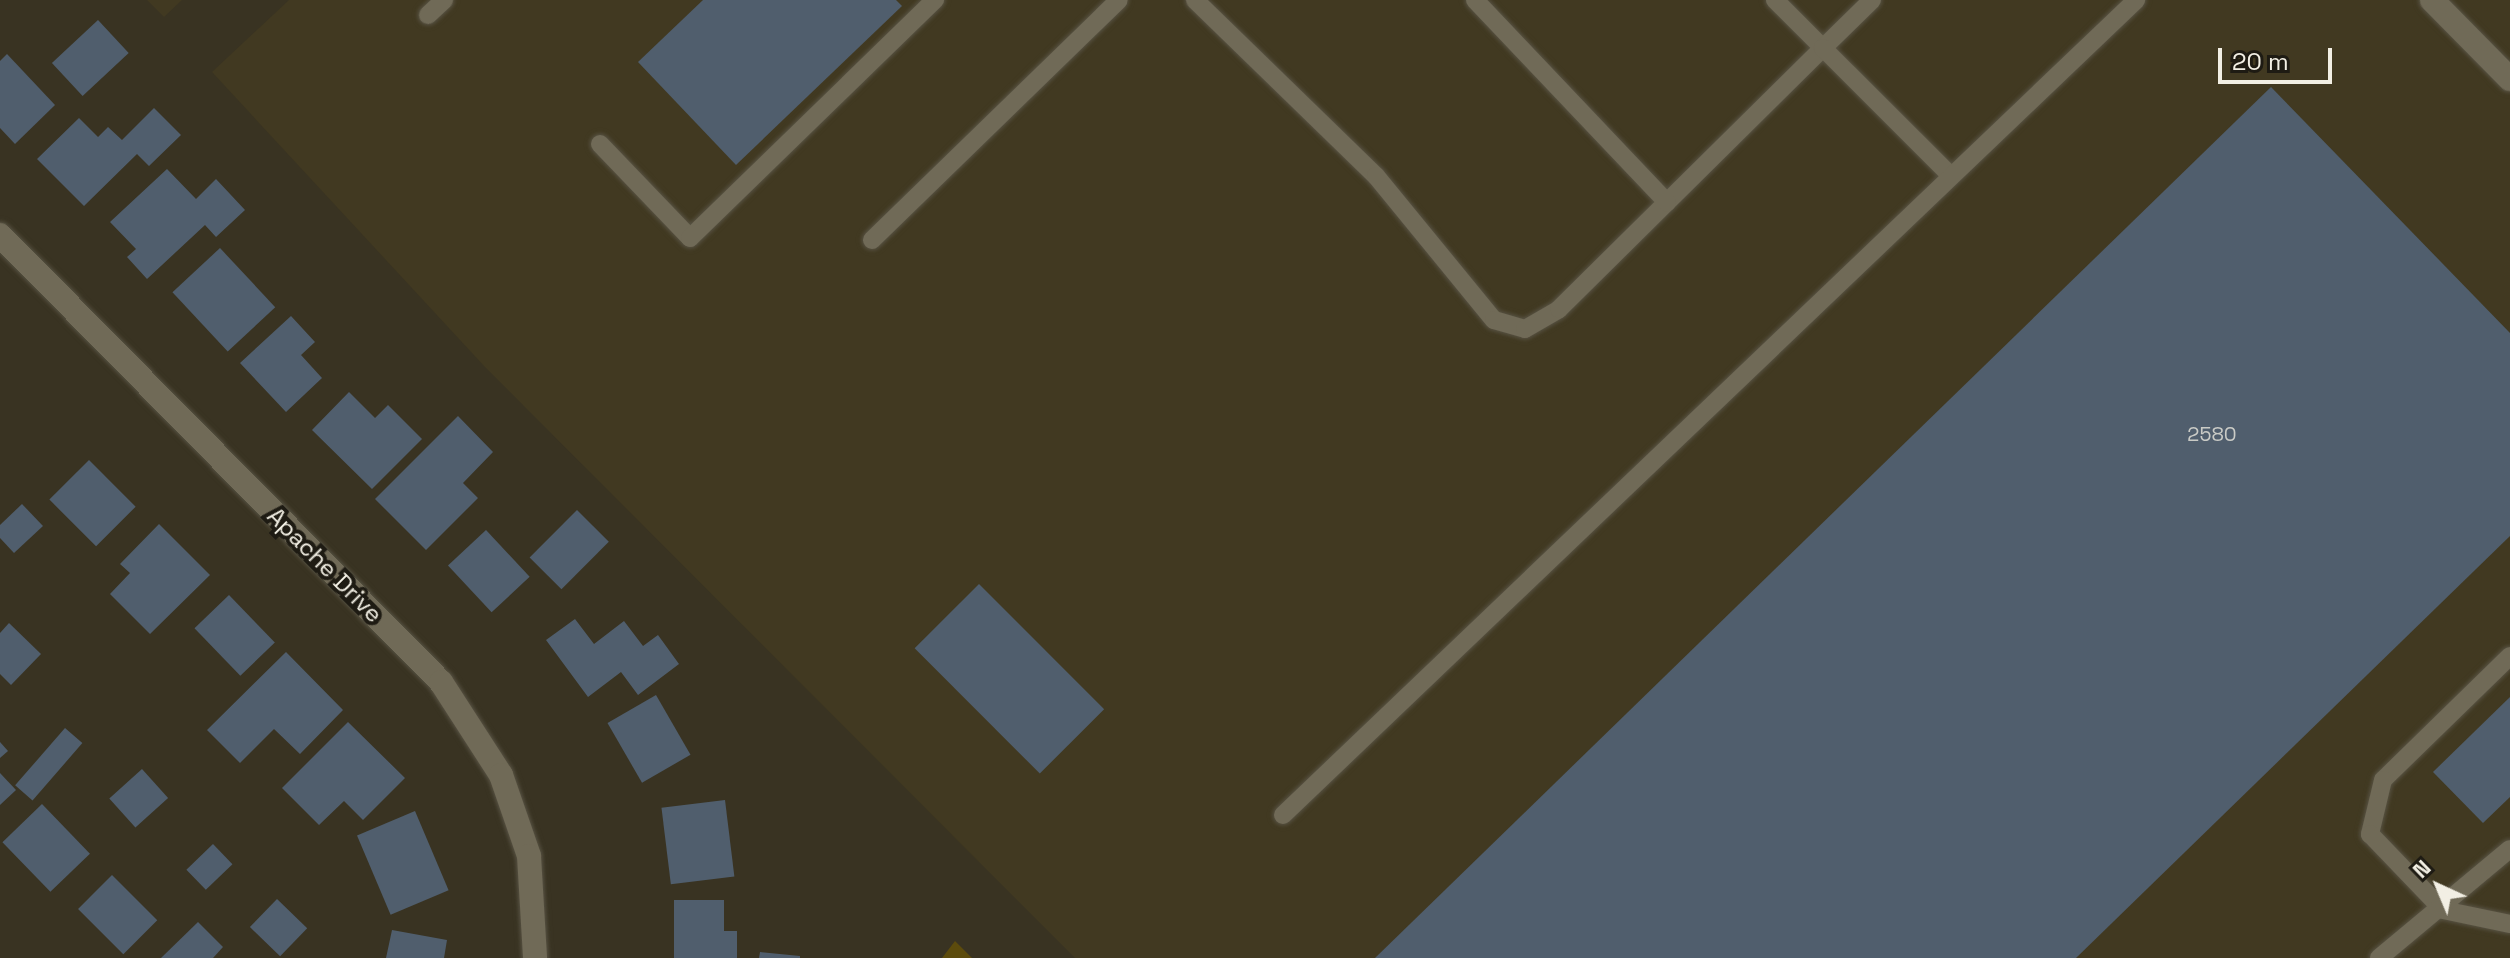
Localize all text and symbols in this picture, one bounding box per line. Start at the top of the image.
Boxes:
scale bar [2222,32,2336,82]
text: 20 m [2232,46,2289,77]
house number: 2580 [2187,422,2237,446]
street label: Apache Drive [261,501,389,629]
north arrow [2398,846,2478,926]
text: N [2406,854,2436,884]

